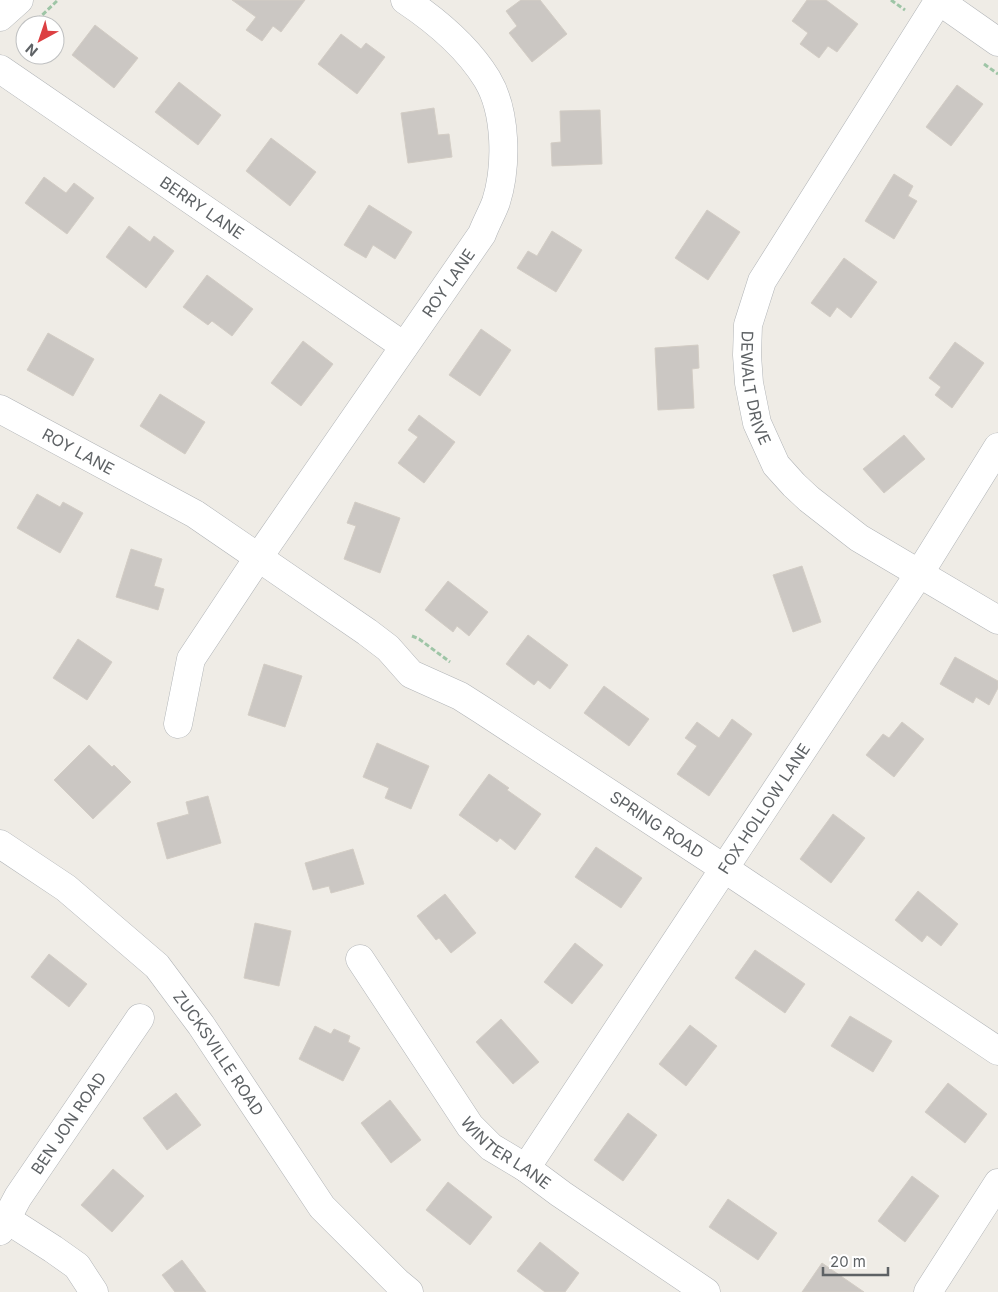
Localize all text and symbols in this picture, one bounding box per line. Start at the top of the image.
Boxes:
north arrow [15,15,65,65]
text: N [22,40,41,60]
street label: BERRY LANE [156,172,248,243]
street label: ROY LANE [418,245,479,321]
street label: DEWALT DRIVE [737,330,776,448]
street label: ROY LANE [39,424,118,479]
street label: FOX HOLLOW LANE [713,739,814,878]
street label: SPRING ROAD [606,786,708,862]
street label: ZUCKSVILLE ROAD [169,987,268,1119]
street label: BEN JON ROAD [27,1068,110,1178]
street label: WINTER LANE [457,1113,555,1193]
scale bar [823,1244,888,1276]
text: 20 m [830,1252,866,1271]

